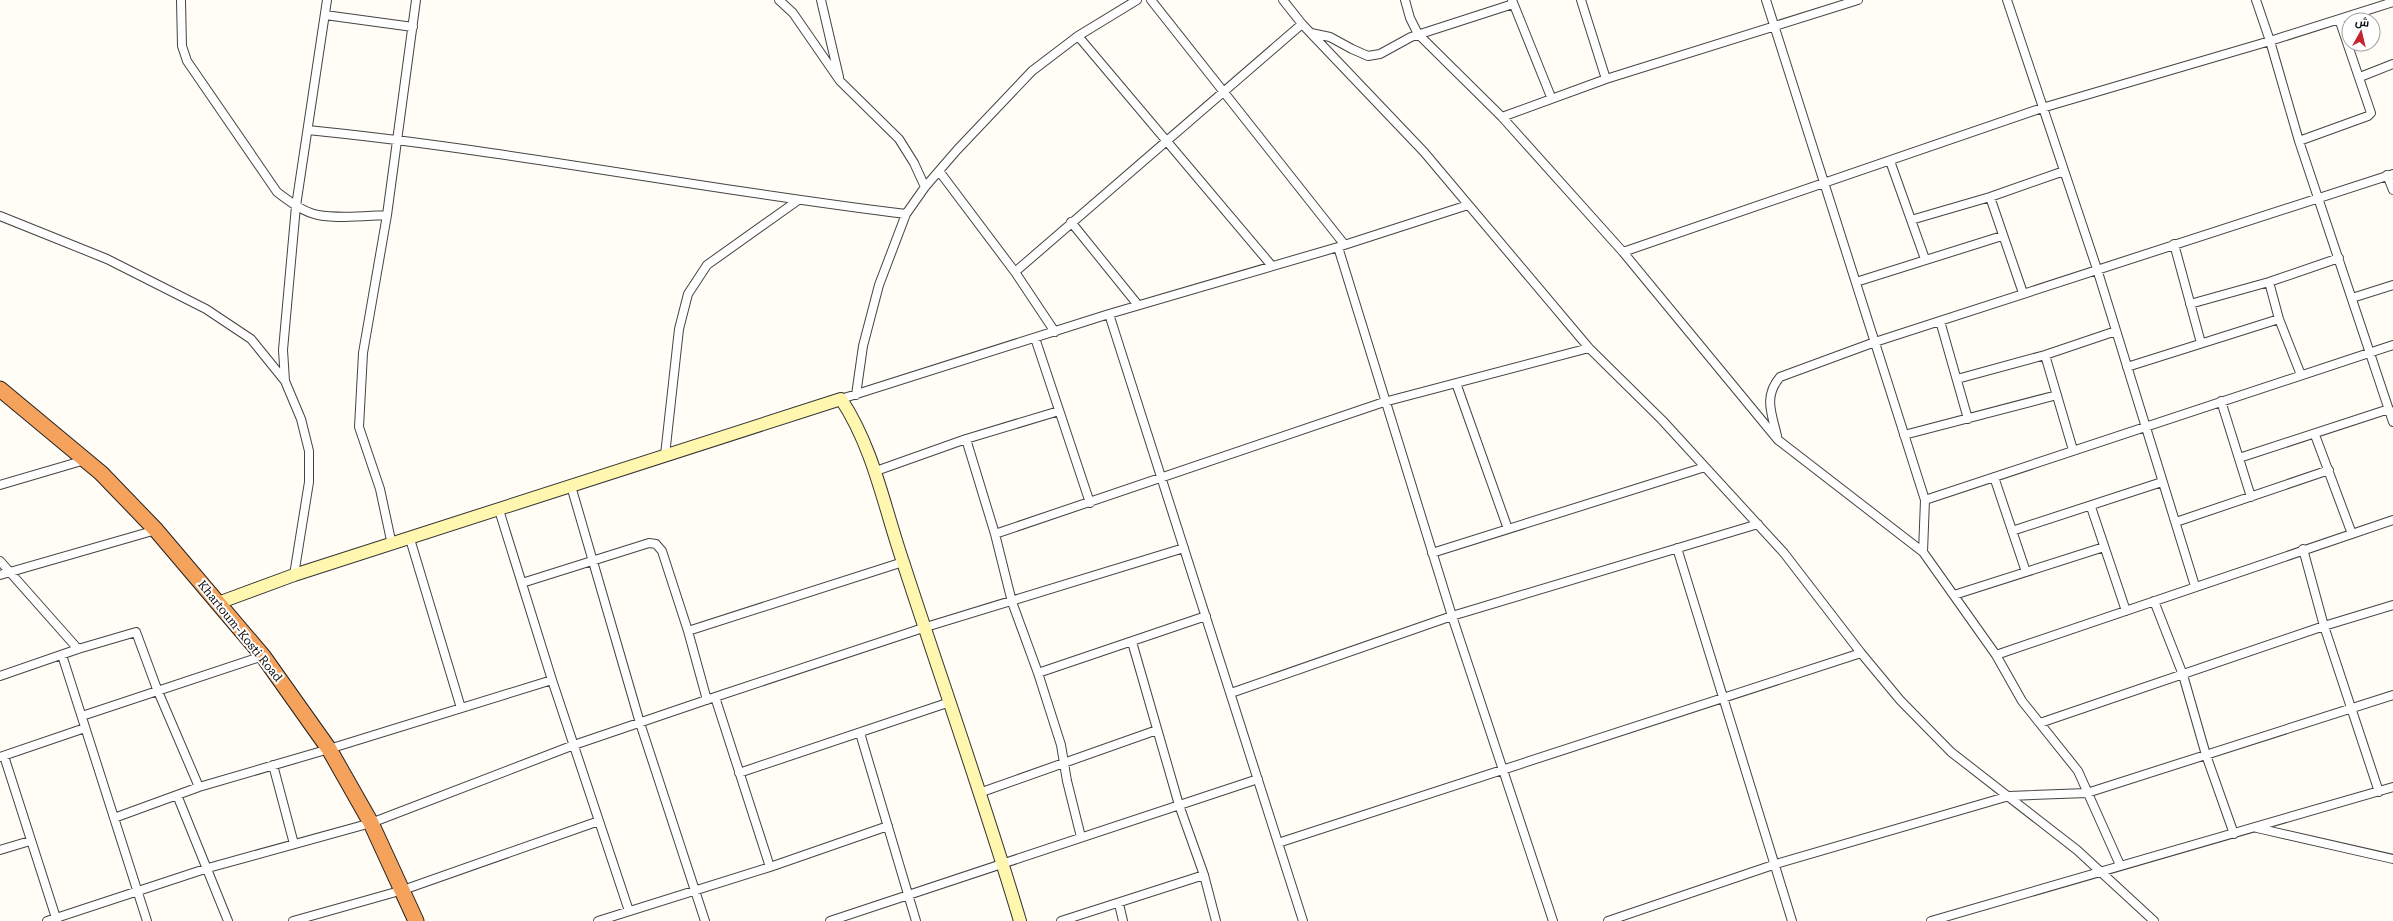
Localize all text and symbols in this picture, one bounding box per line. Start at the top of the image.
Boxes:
north arrow [2341,12,2381,52]
text: ش [2354,15,2370,30]
street label: Khartoum-Kosti Road [195,578,285,685]

